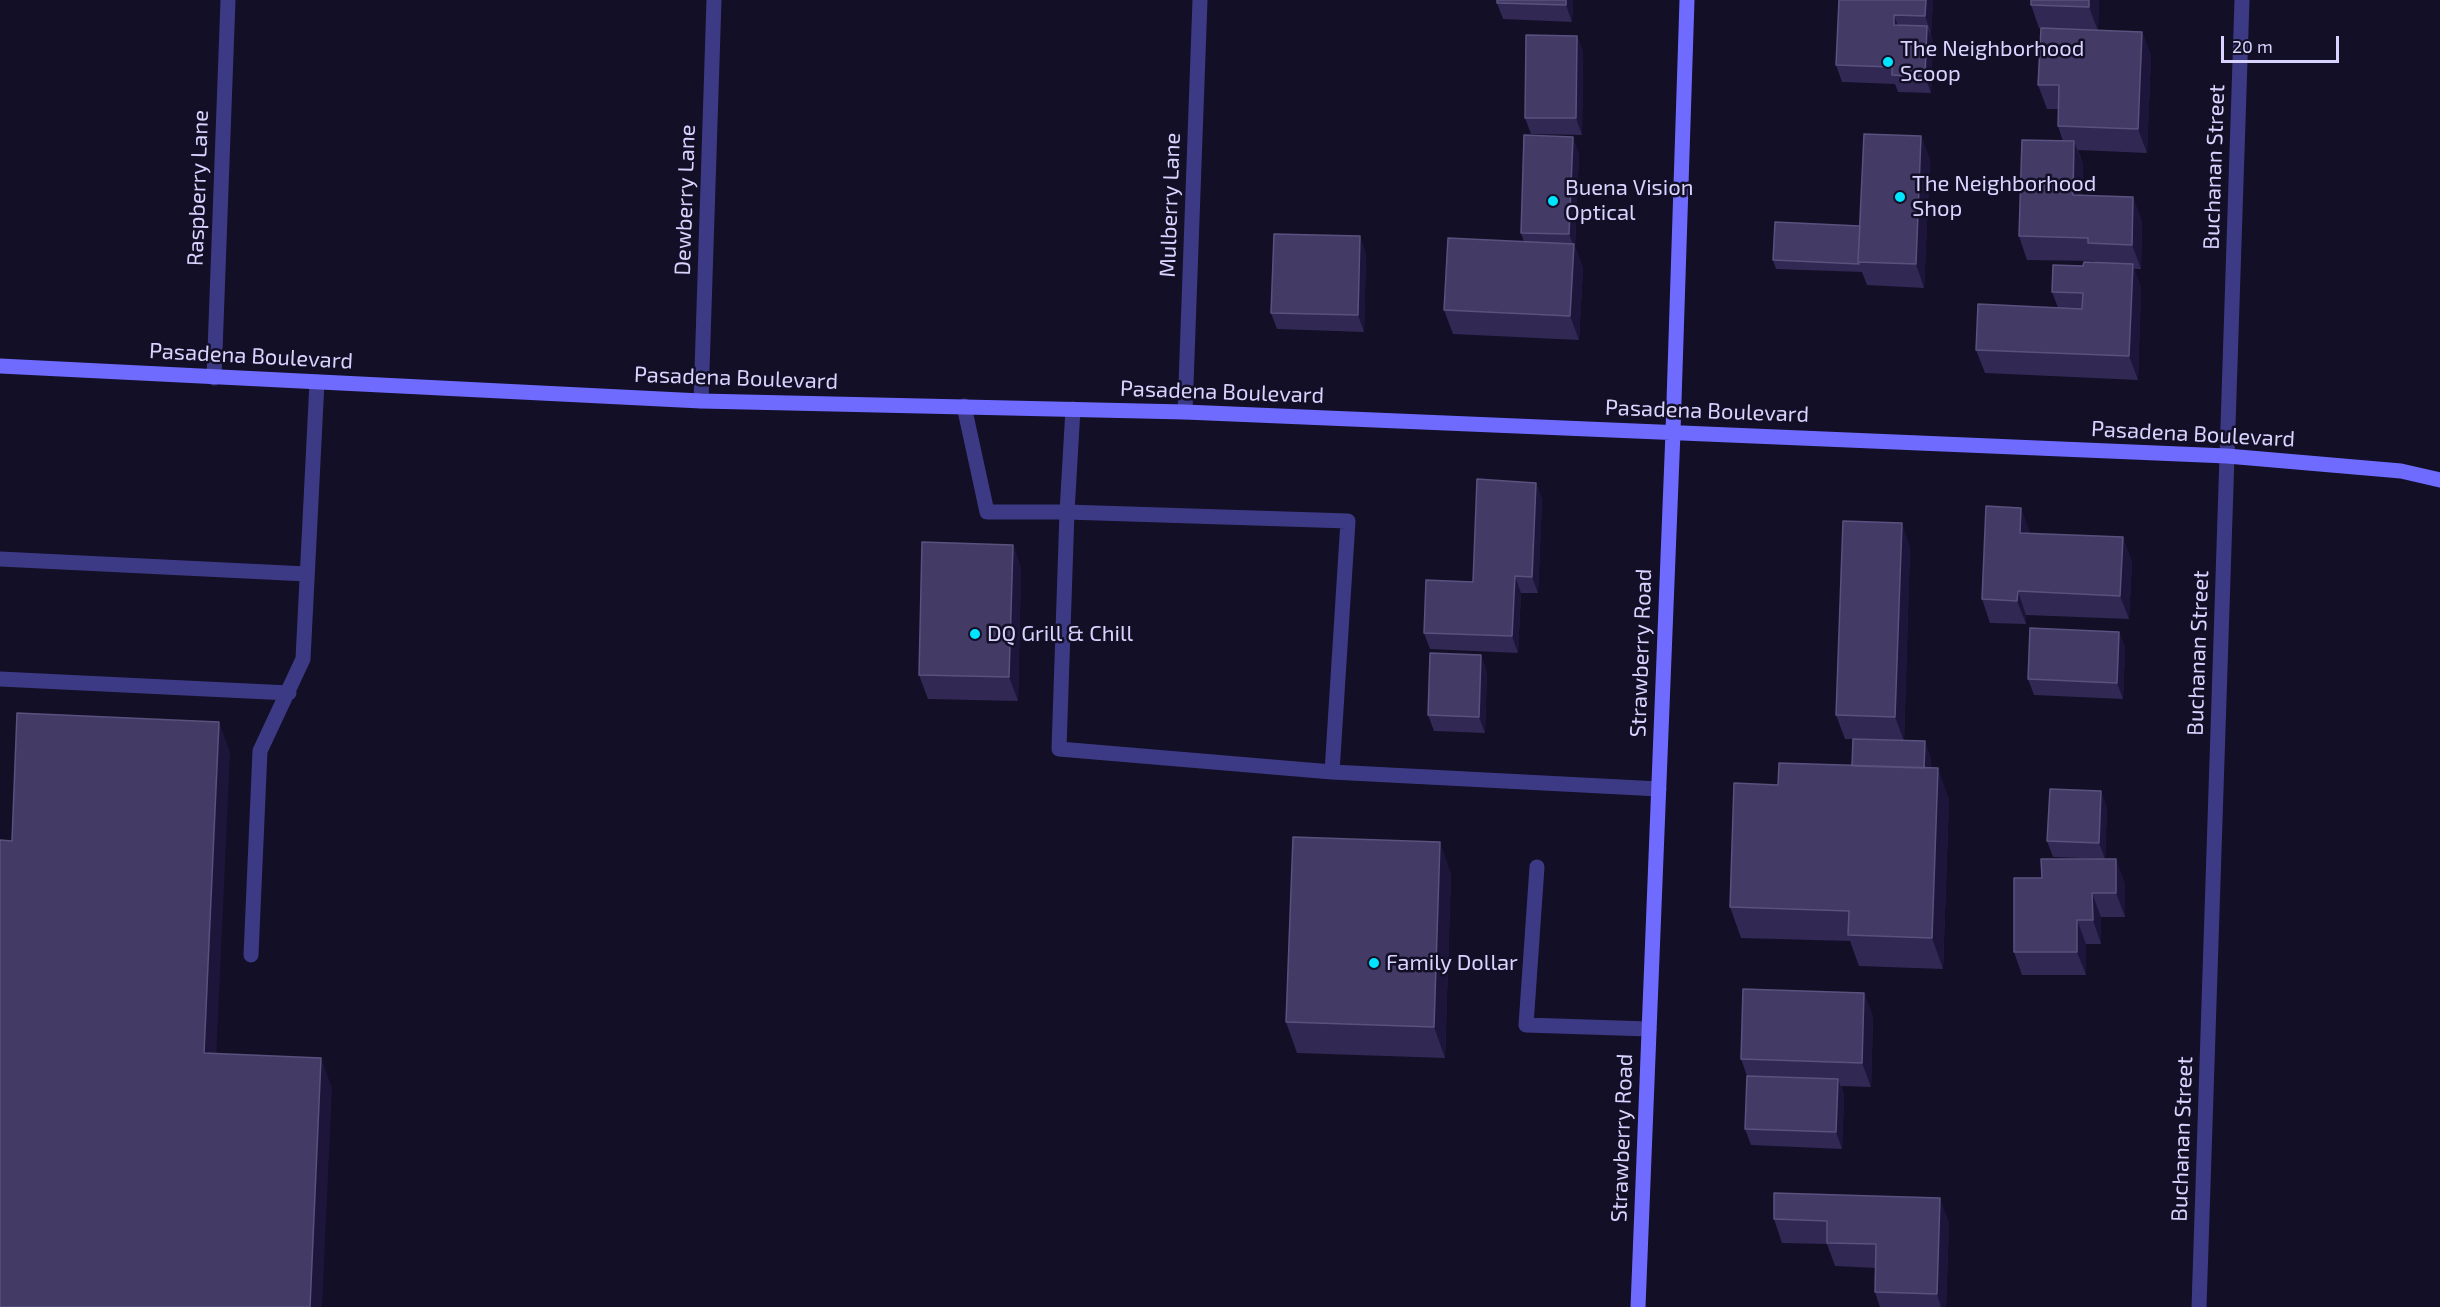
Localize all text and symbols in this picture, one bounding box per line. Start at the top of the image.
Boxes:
scale bar [2224,24,2342,62]
text: 20 m [2232,35,2273,57]
place label: The Neighborhood Scoop [1900,36,2084,88]
marker: The Neighborhood Scoop [1881,55,1895,69]
street label: Buchanan Street [2198,84,2230,250]
street label: Raspberry Lane [182,110,214,266]
street label: Dewberry Lane [669,124,701,276]
street label: Mulberry Lane [1154,132,1186,278]
place label: The Neighborhood Shop [1912,171,2096,222]
place label: Buena Vision Optical [1565,175,1694,226]
marker: The Neighborhood Shop [1893,190,1907,204]
marker: Buena Vision Optical [1546,194,1560,208]
street label: Pasadena Boulevard [148,337,354,375]
street label: Pasadena Boulevard [633,361,839,395]
street label: Pasadena Boulevard [1119,375,1325,409]
street label: Pasadena Boulevard [1604,394,1810,428]
street label: Pasadena Boulevard [2090,415,2296,453]
street label: Strawberry Road [1625,568,1657,738]
street label: Buchanan Street [2182,570,2214,736]
place label: DQ Grill & Chill [987,621,1133,647]
marker: DQ Grill & Chill [968,627,982,641]
place label: Family Dollar [1386,950,1518,976]
marker: Family Dollar [1367,956,1381,970]
street label: Strawberry Road [1606,1053,1638,1223]
street label: Buchanan Street [2166,1056,2198,1222]

